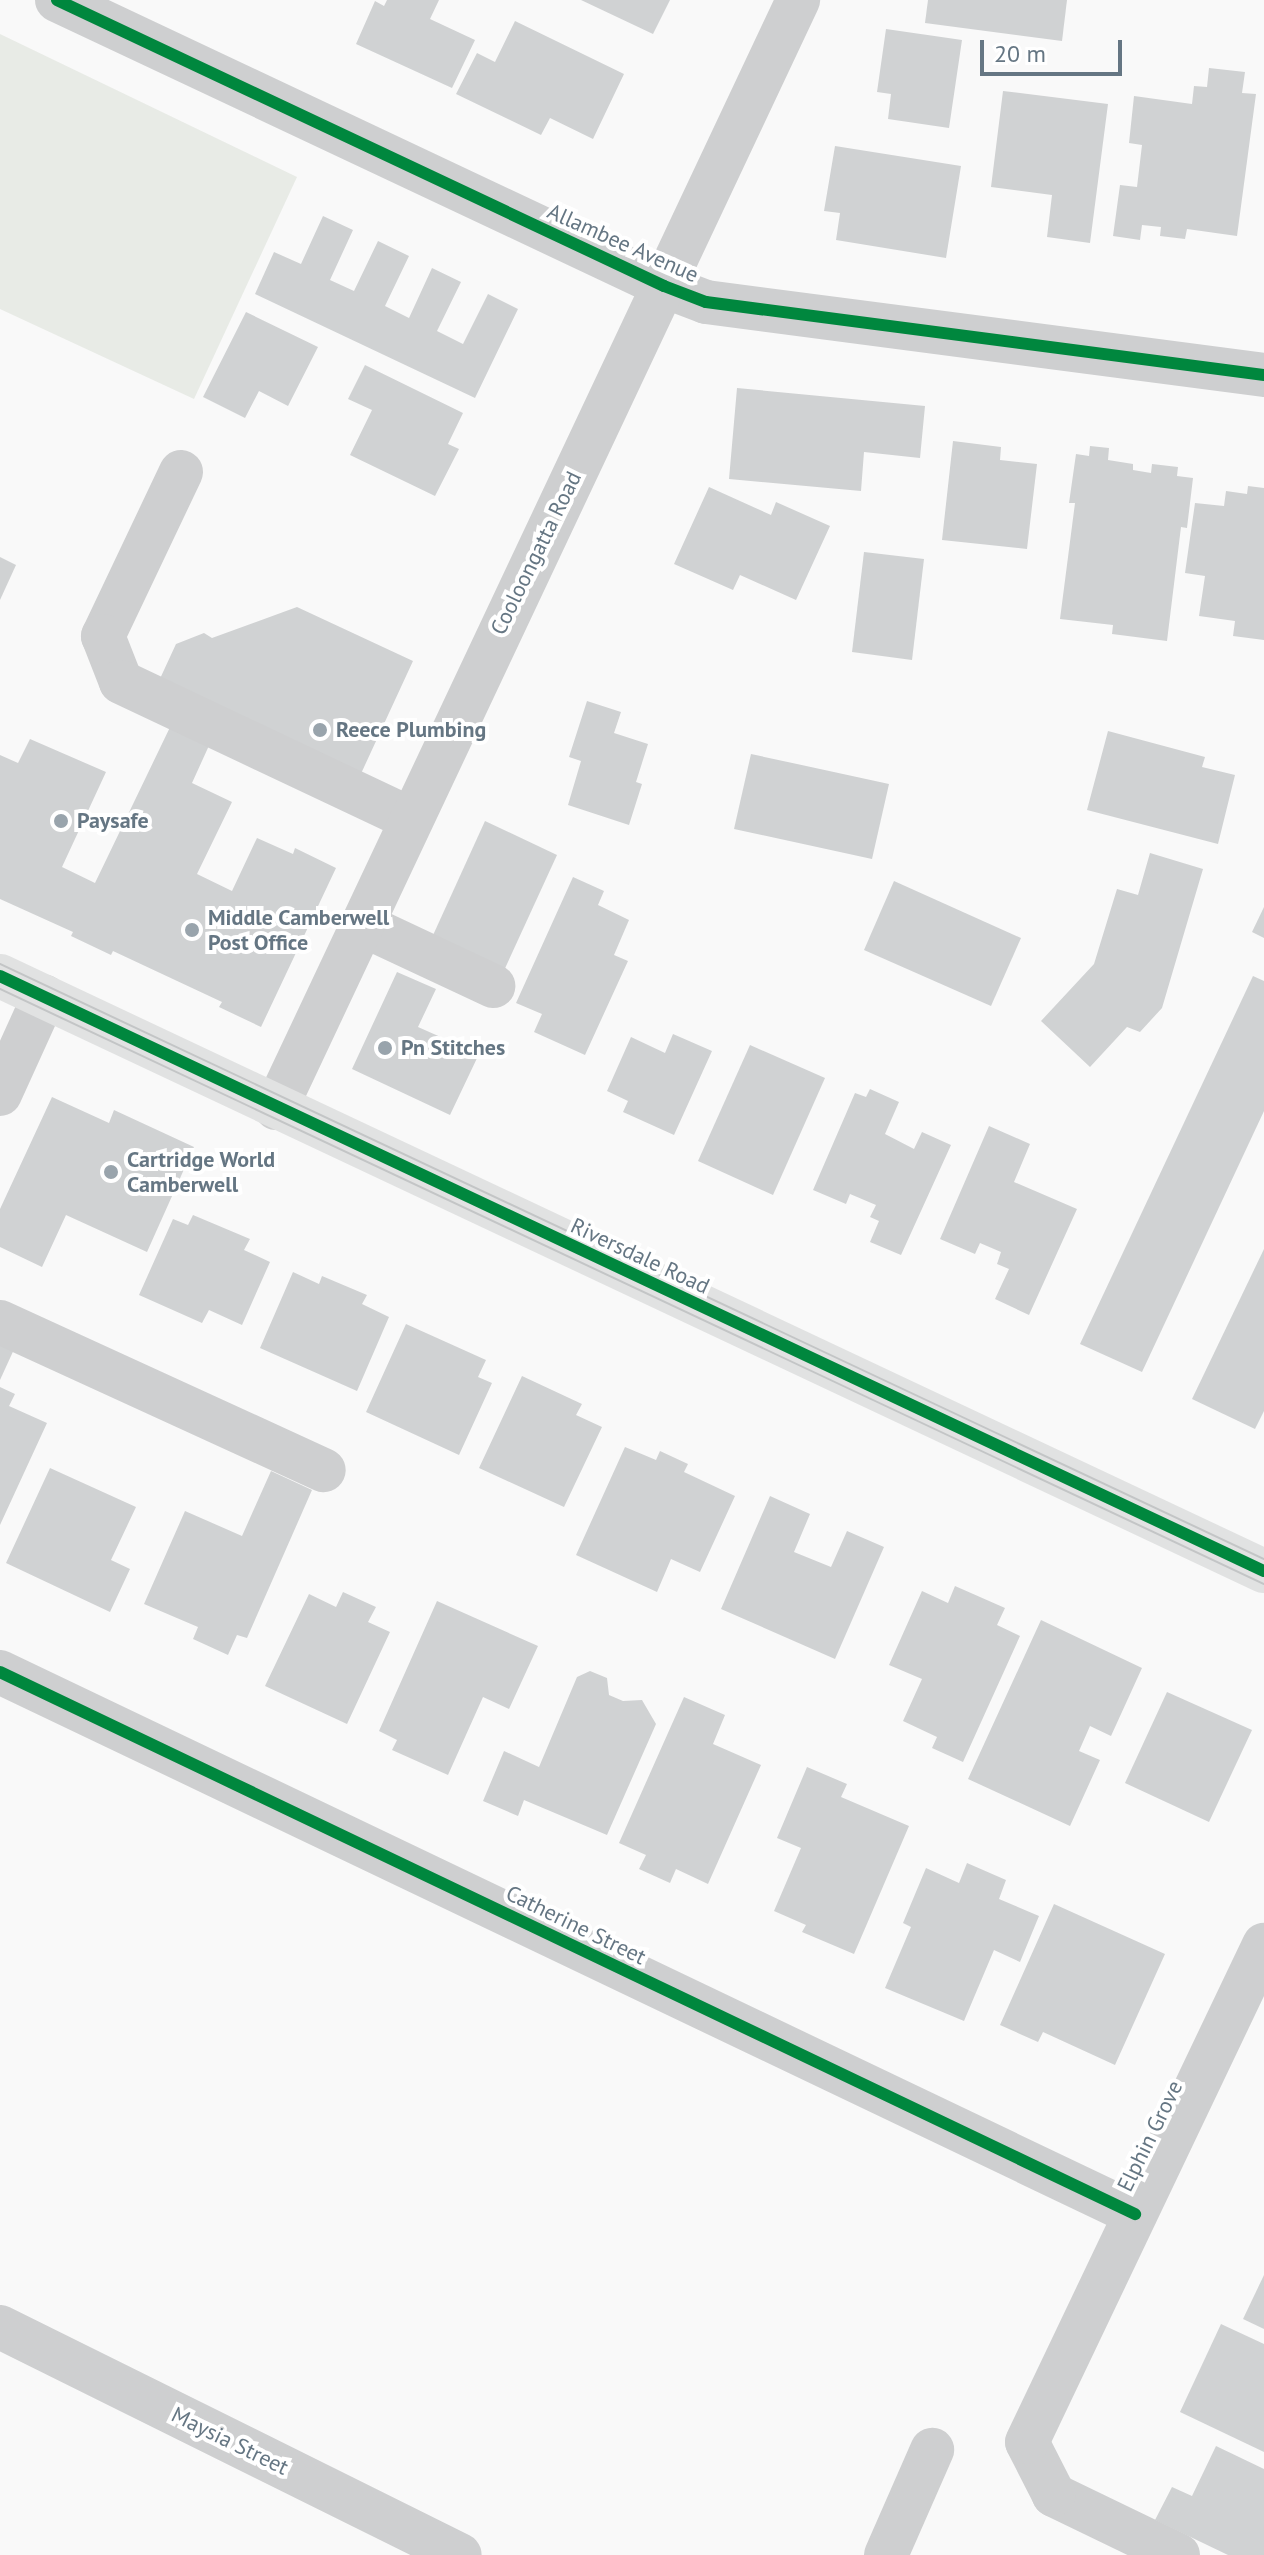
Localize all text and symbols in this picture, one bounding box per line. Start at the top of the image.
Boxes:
scale bar [984,24,1126,74]
text: 20 m [994,38,1046,69]
street label: Allambee Avenue [543,198,703,288]
street label: Cooloongatta Road [485,467,587,639]
place label: Reece Plumbing [336,717,486,743]
marker: Reece Plumbing [311,721,329,739]
place label: Paysafe [77,808,149,834]
marker: Paysafe [52,812,70,830]
place label: Middle Camberwell Post Office [208,904,390,956]
marker: Middle Camberwell Post Office [183,921,201,939]
place label: Pn Stitches [401,1035,505,1061]
marker: Pn Stitches [376,1039,394,1057]
place label: Cartridge World Camberwell [127,1146,276,1198]
marker: Cartridge World Camberwell [102,1163,120,1181]
street label: Riversdale Road [566,1212,714,1300]
street label: Catherine Street [502,1880,650,1970]
street label: Elphin Grove [1112,2076,1188,2196]
street label: Maysia Street [167,2401,293,2481]

